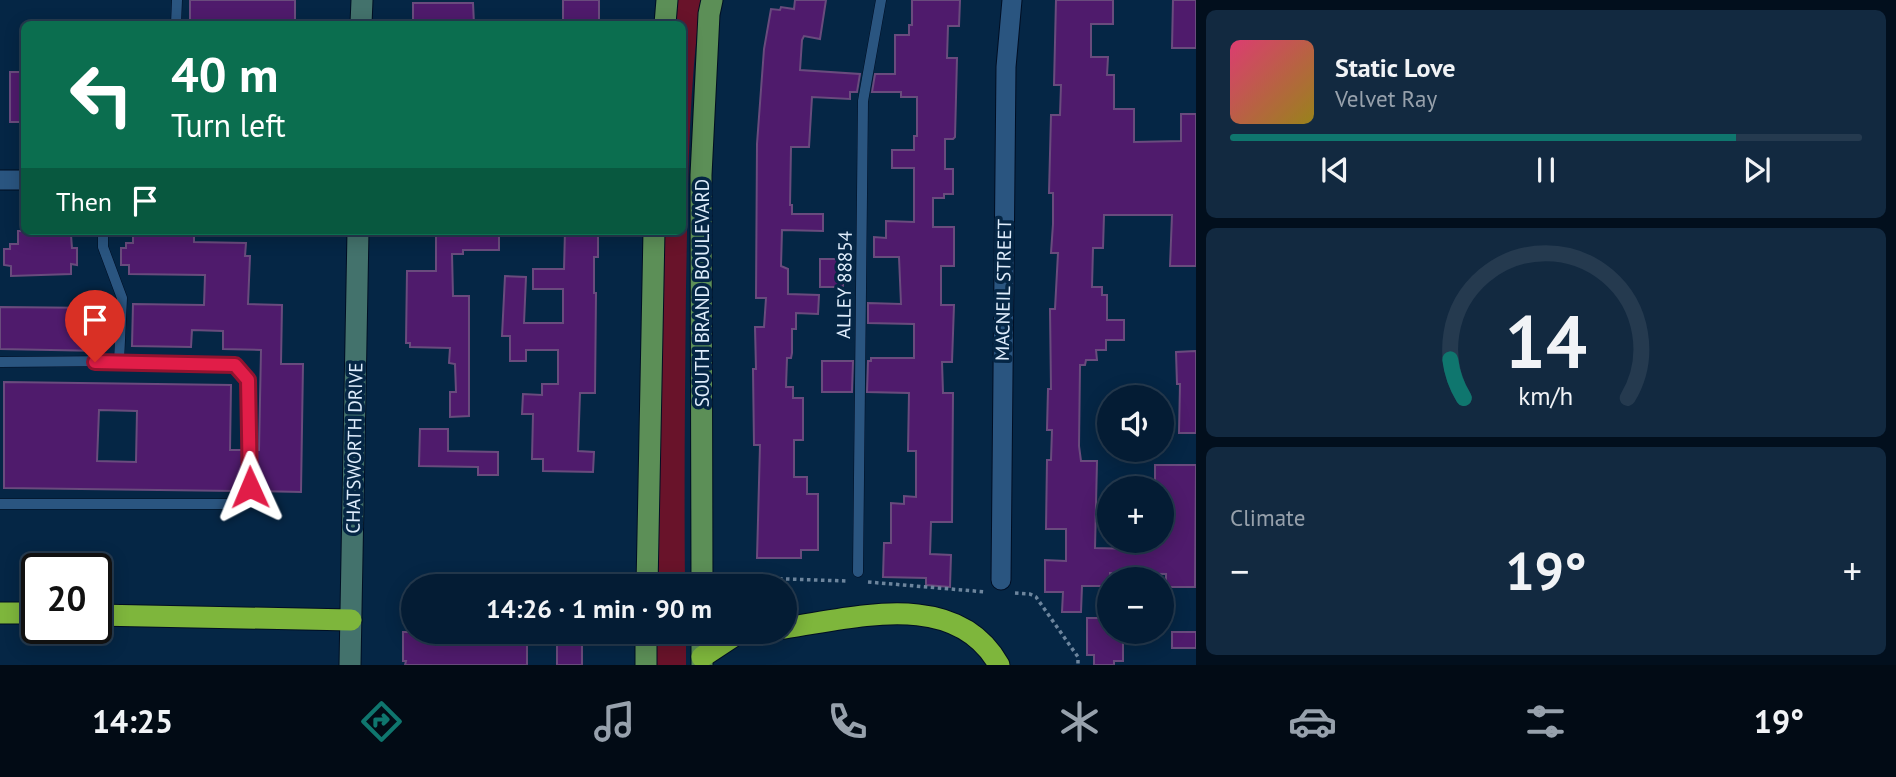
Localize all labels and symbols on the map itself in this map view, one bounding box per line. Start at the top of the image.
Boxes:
street label: SOUTH BRAND BOULEVARD [690,179,714,407]
street label: MACNEIL STREET [990,218,1016,361]
street label: ALLEY 88854 [831,231,857,339]
pin [65,290,125,362]
street label: CHATSWORTH DRIVE [341,362,367,534]
position arrow [213,450,287,524]
speed limit sign: 20 [21,553,112,644]

